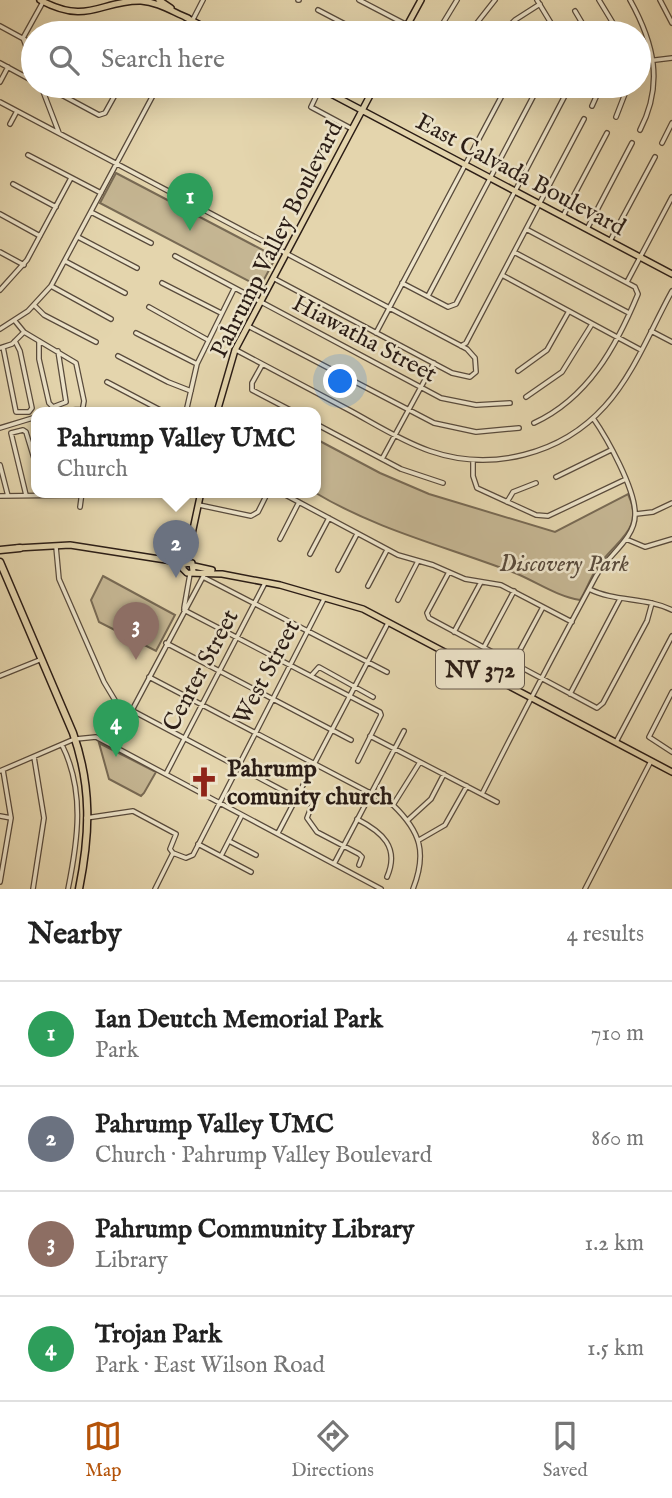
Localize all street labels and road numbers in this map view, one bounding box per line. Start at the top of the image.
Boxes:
street label: East Calvada Boulevard [410,107,631,244]
street label: Pahrump Valley Boulevard [204,116,351,363]
street label: Hiawatha Street [287,288,442,390]
street label: Center Street [156,604,246,737]
street label: West Street [227,615,308,730]
road number: NV 372 [436,650,524,688]

